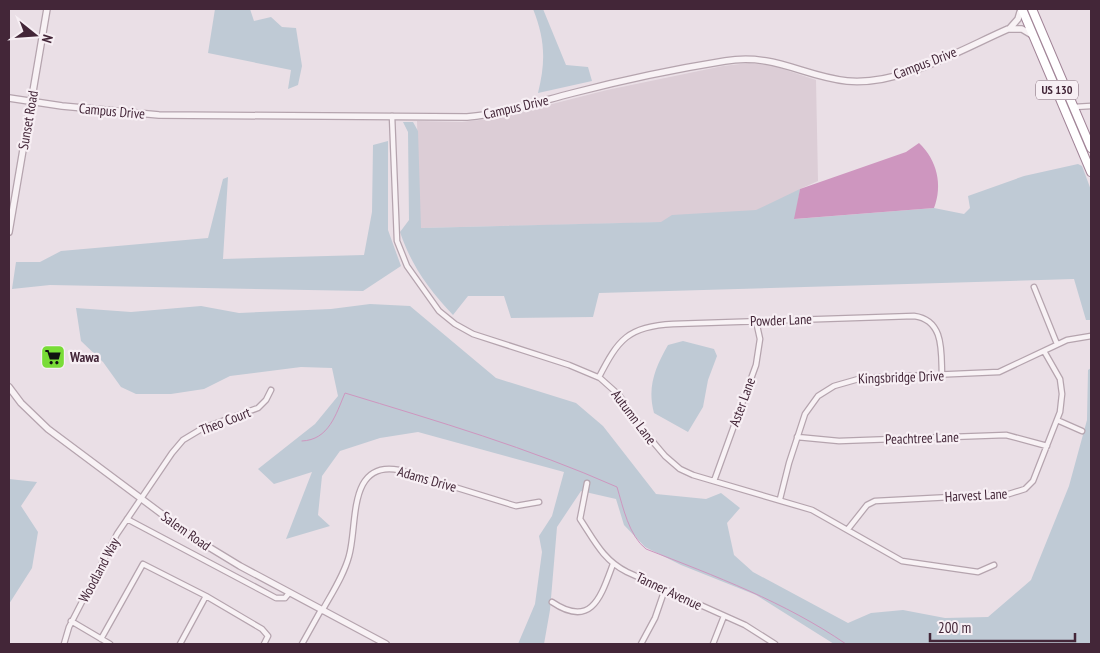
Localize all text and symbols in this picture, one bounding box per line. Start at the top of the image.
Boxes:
north arrow [10,10,60,60]
text: N [38,33,57,45]
street label: Campus Drive [891,43,959,83]
road number: US 130 [1036,80,1078,100]
street label: Sunset Road [14,89,42,151]
street label: Campus Drive [482,91,551,123]
street label: Campus Drive [78,99,146,123]
street label: Powder Lane [750,310,812,330]
supermarket icon: Wawa [40,344,66,370]
place label: Wawa [69,348,100,366]
street label: Kingsbridge Drive [858,366,945,387]
street label: Aster Lane [725,375,759,429]
street label: Autumn Lane [608,386,661,448]
street label: Theo Court [197,403,253,439]
street label: Peachtree Lane [885,428,959,448]
street label: Adams Drive [395,462,459,496]
street label: Harvest Lane [944,484,1008,506]
street label: Salem Road [158,507,214,555]
street label: Woodland Way [74,534,124,605]
street label: Tanner Avenue [633,568,705,614]
scale bar [930,610,1075,642]
text: 200 m [938,618,971,637]

